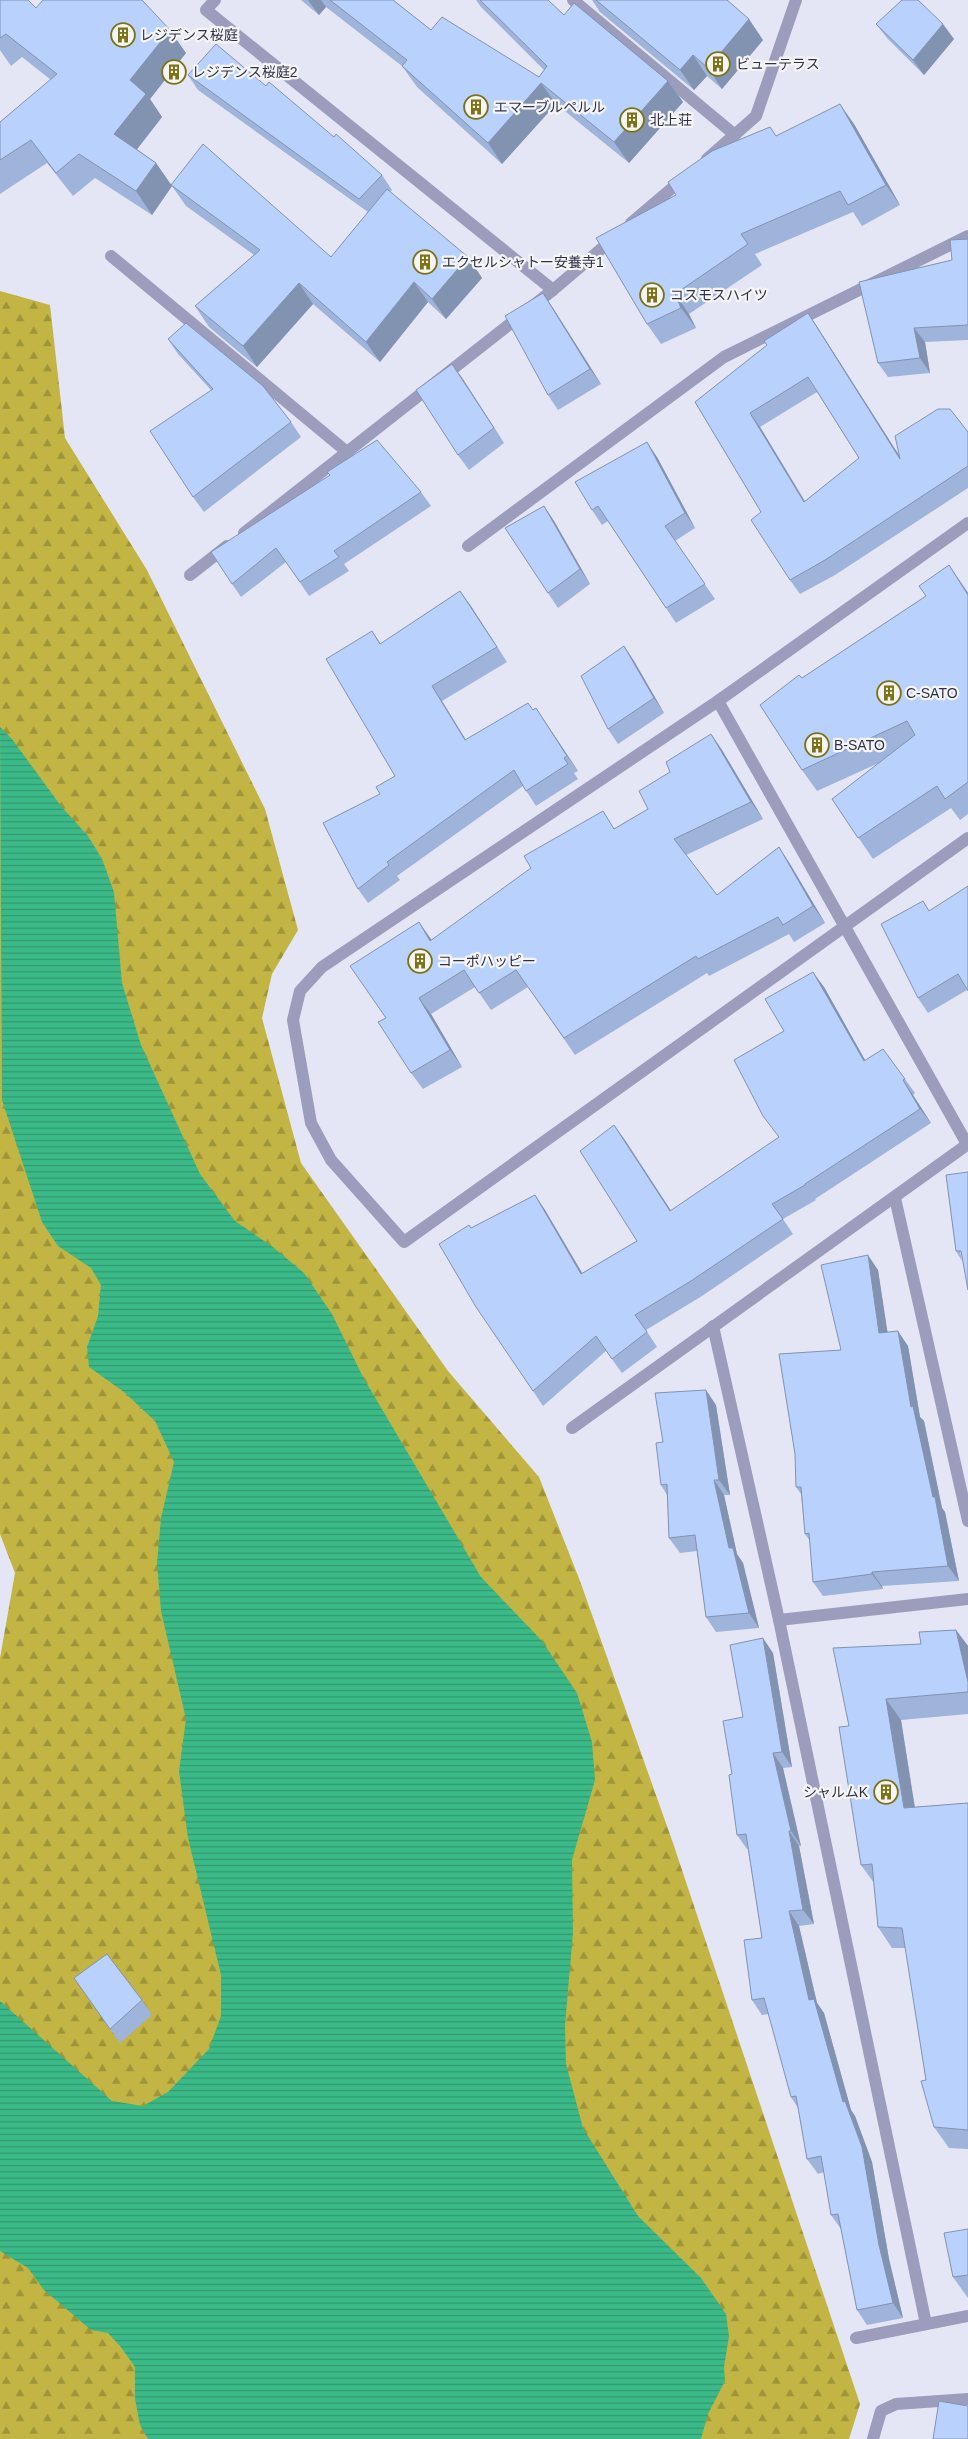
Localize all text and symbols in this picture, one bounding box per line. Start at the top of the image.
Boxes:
building icon: レジデンス桜庭 [110,22,136,48]
place label: レジデンス桜庭 [140,27,238,43]
building icon: ビューテラス [705,51,731,77]
place label: ビューテラス [736,56,820,72]
building icon: レジデンス桜庭2 [161,59,187,85]
place label: レジデンス桜庭2 [192,64,298,80]
building icon: エマーブルペルル [463,94,489,120]
place label: エマーブルペルル [494,99,605,115]
building icon: 北上荘 [619,107,645,133]
place label: 北上荘 [650,112,692,128]
building icon: エクセルシャトー安養寺1 [412,249,438,275]
place label: エクセルシャトー安養寺1 [442,254,604,270]
building icon: コスモスハイツ [639,282,665,308]
place label: コスモスハイツ [670,287,768,303]
building icon: C-SATO [876,680,902,706]
place label: C-SATO [906,685,958,701]
building icon: B-SATO [804,732,830,758]
place label: B-SATO [834,737,885,753]
building icon: コーポハッピー [407,948,433,974]
place label: コーポハッピー [438,953,536,969]
building icon: シャルムK [873,1779,899,1805]
place label: シャルムK [803,1784,869,1800]

